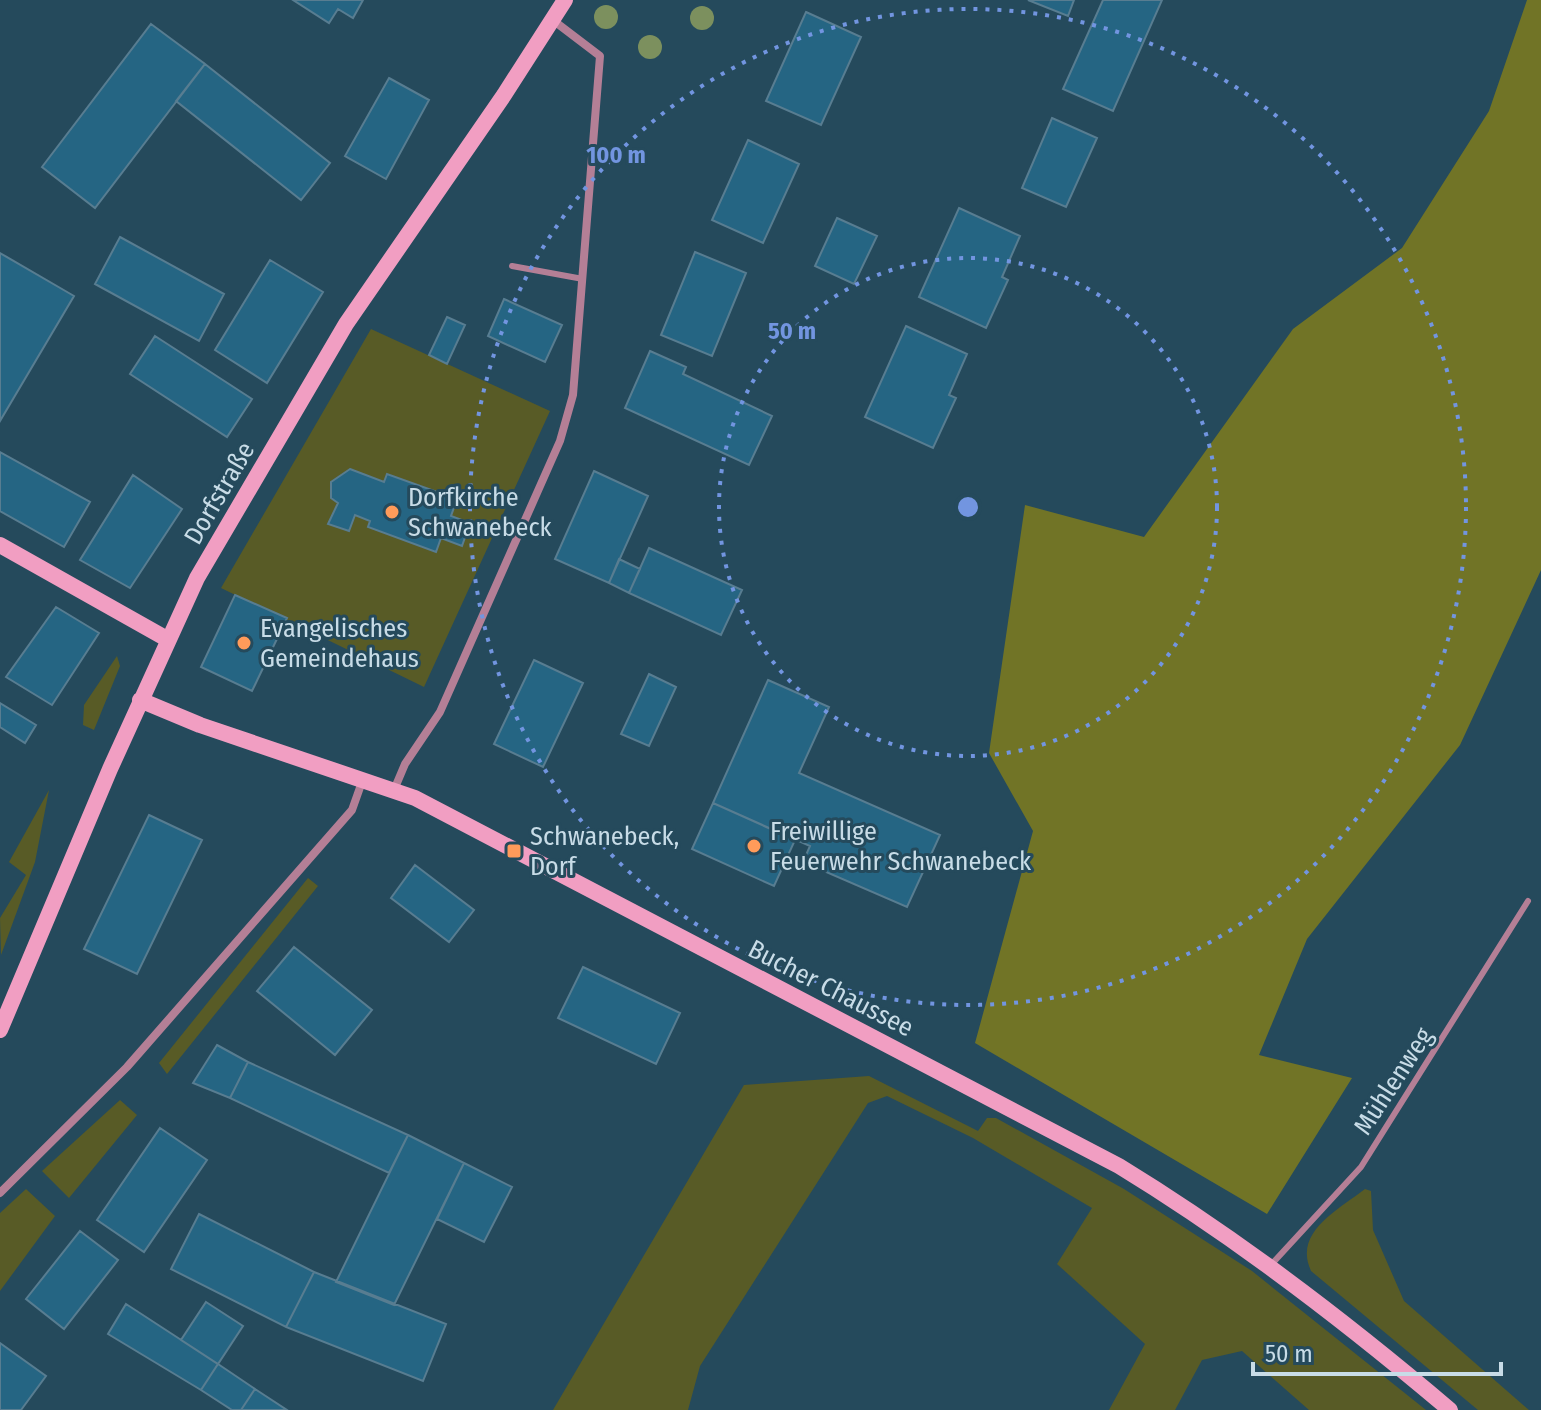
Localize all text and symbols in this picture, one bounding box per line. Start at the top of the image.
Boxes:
text: 100 m [586,141,646,169]
text: 50 m [768,317,816,345]
street label: Dorfstraße [178,437,261,550]
place label: Dorfkirche Schwanebeck [408,482,553,543]
centre of rings [954,493,982,521]
marker: Dorfkirche Schwanebeck [383,503,401,521]
place label: Evangelisches Gemeindehaus [260,613,419,674]
marker: Evangelisches Gemeindehaus [235,634,253,652]
place label: Freiwillige Feuerwehr Schwanebeck [770,816,1032,877]
place label: Schwanebeck, Dorf [530,821,679,882]
marker: Freiwillige Feuerwehr Schwanebeck [745,837,763,855]
marker: Schwanebeck, Dorf [505,842,523,860]
street label: Bucher Chaussee [743,933,919,1043]
street label: Mühlenweg [1347,1021,1440,1141]
scale bar [1253,1326,1501,1376]
text: 50 m [1265,1340,1313,1368]

